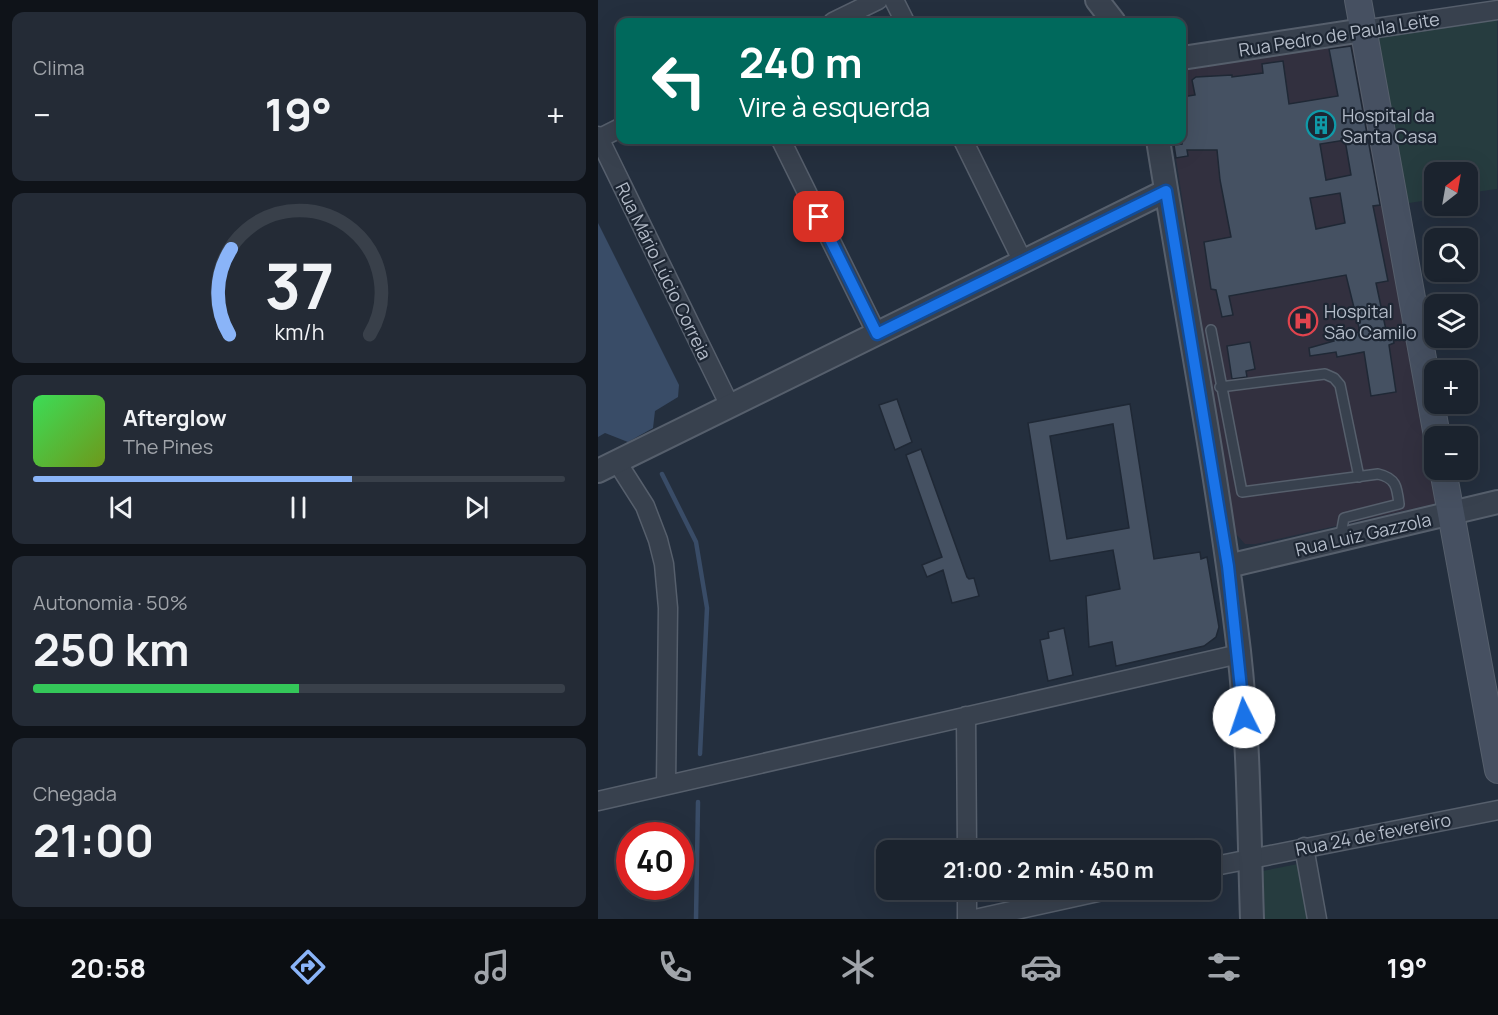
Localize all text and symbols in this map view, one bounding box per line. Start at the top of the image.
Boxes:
street label: Rua Pedro de Paula Leite [1237,6,1441,62]
text: 240 m [739,33,863,91]
icon: left [640,42,718,120]
text: Clima [33,54,85,81]
text: 19° [264,83,332,145]
text: Vire à esquerda [739,88,930,125]
text: − [33,92,51,137]
text: + [546,92,565,137]
place label: Hospital da Santa Casa [1342,103,1437,148]
building icon: Hospital da Santa Casa [1305,109,1337,141]
north arrow [1424,162,1478,216]
map controls [1424,162,1478,480]
street label: Rua Mário Lúcio Correia [611,178,717,364]
pin [793,191,844,242]
icon: arrive [802,200,835,233]
button: search [1424,228,1478,282]
text: 37 [264,242,334,328]
button: layers [1424,294,1478,348]
place label: Hospital São Camilo [1324,299,1417,344]
hospital icon: Hospital São Camilo [1287,305,1319,337]
text: km/h [274,318,324,347]
button: + [1424,360,1478,414]
text: Afterglow [123,403,227,433]
button: − [1424,426,1478,480]
text: The Pines [123,433,213,460]
icon: previous [105,491,138,524]
icon: pause [282,491,315,524]
icon: next [460,491,493,524]
street label: Rua Luiz Gazzola [1293,507,1433,561]
text: Autonomia · 50% [33,589,188,616]
text: 250 km [33,618,189,680]
position arrow [1212,685,1276,749]
text: Chegada [33,780,117,807]
street label: Rua 24 de fevereiro [1293,807,1453,861]
text: 21:00 [33,809,154,871]
speed limit sign: 40 [616,822,694,900]
text: 21:00 · 2 min · 450 m [943,855,1154,885]
icon: directions [287,946,329,988]
icon: music [471,946,513,988]
icon: phone [654,946,696,988]
icon: climate [837,946,879,988]
icon: car [1020,946,1062,988]
icon: filters [1203,946,1245,988]
text: 20:58 [71,949,146,986]
text: 19° [1387,949,1427,986]

